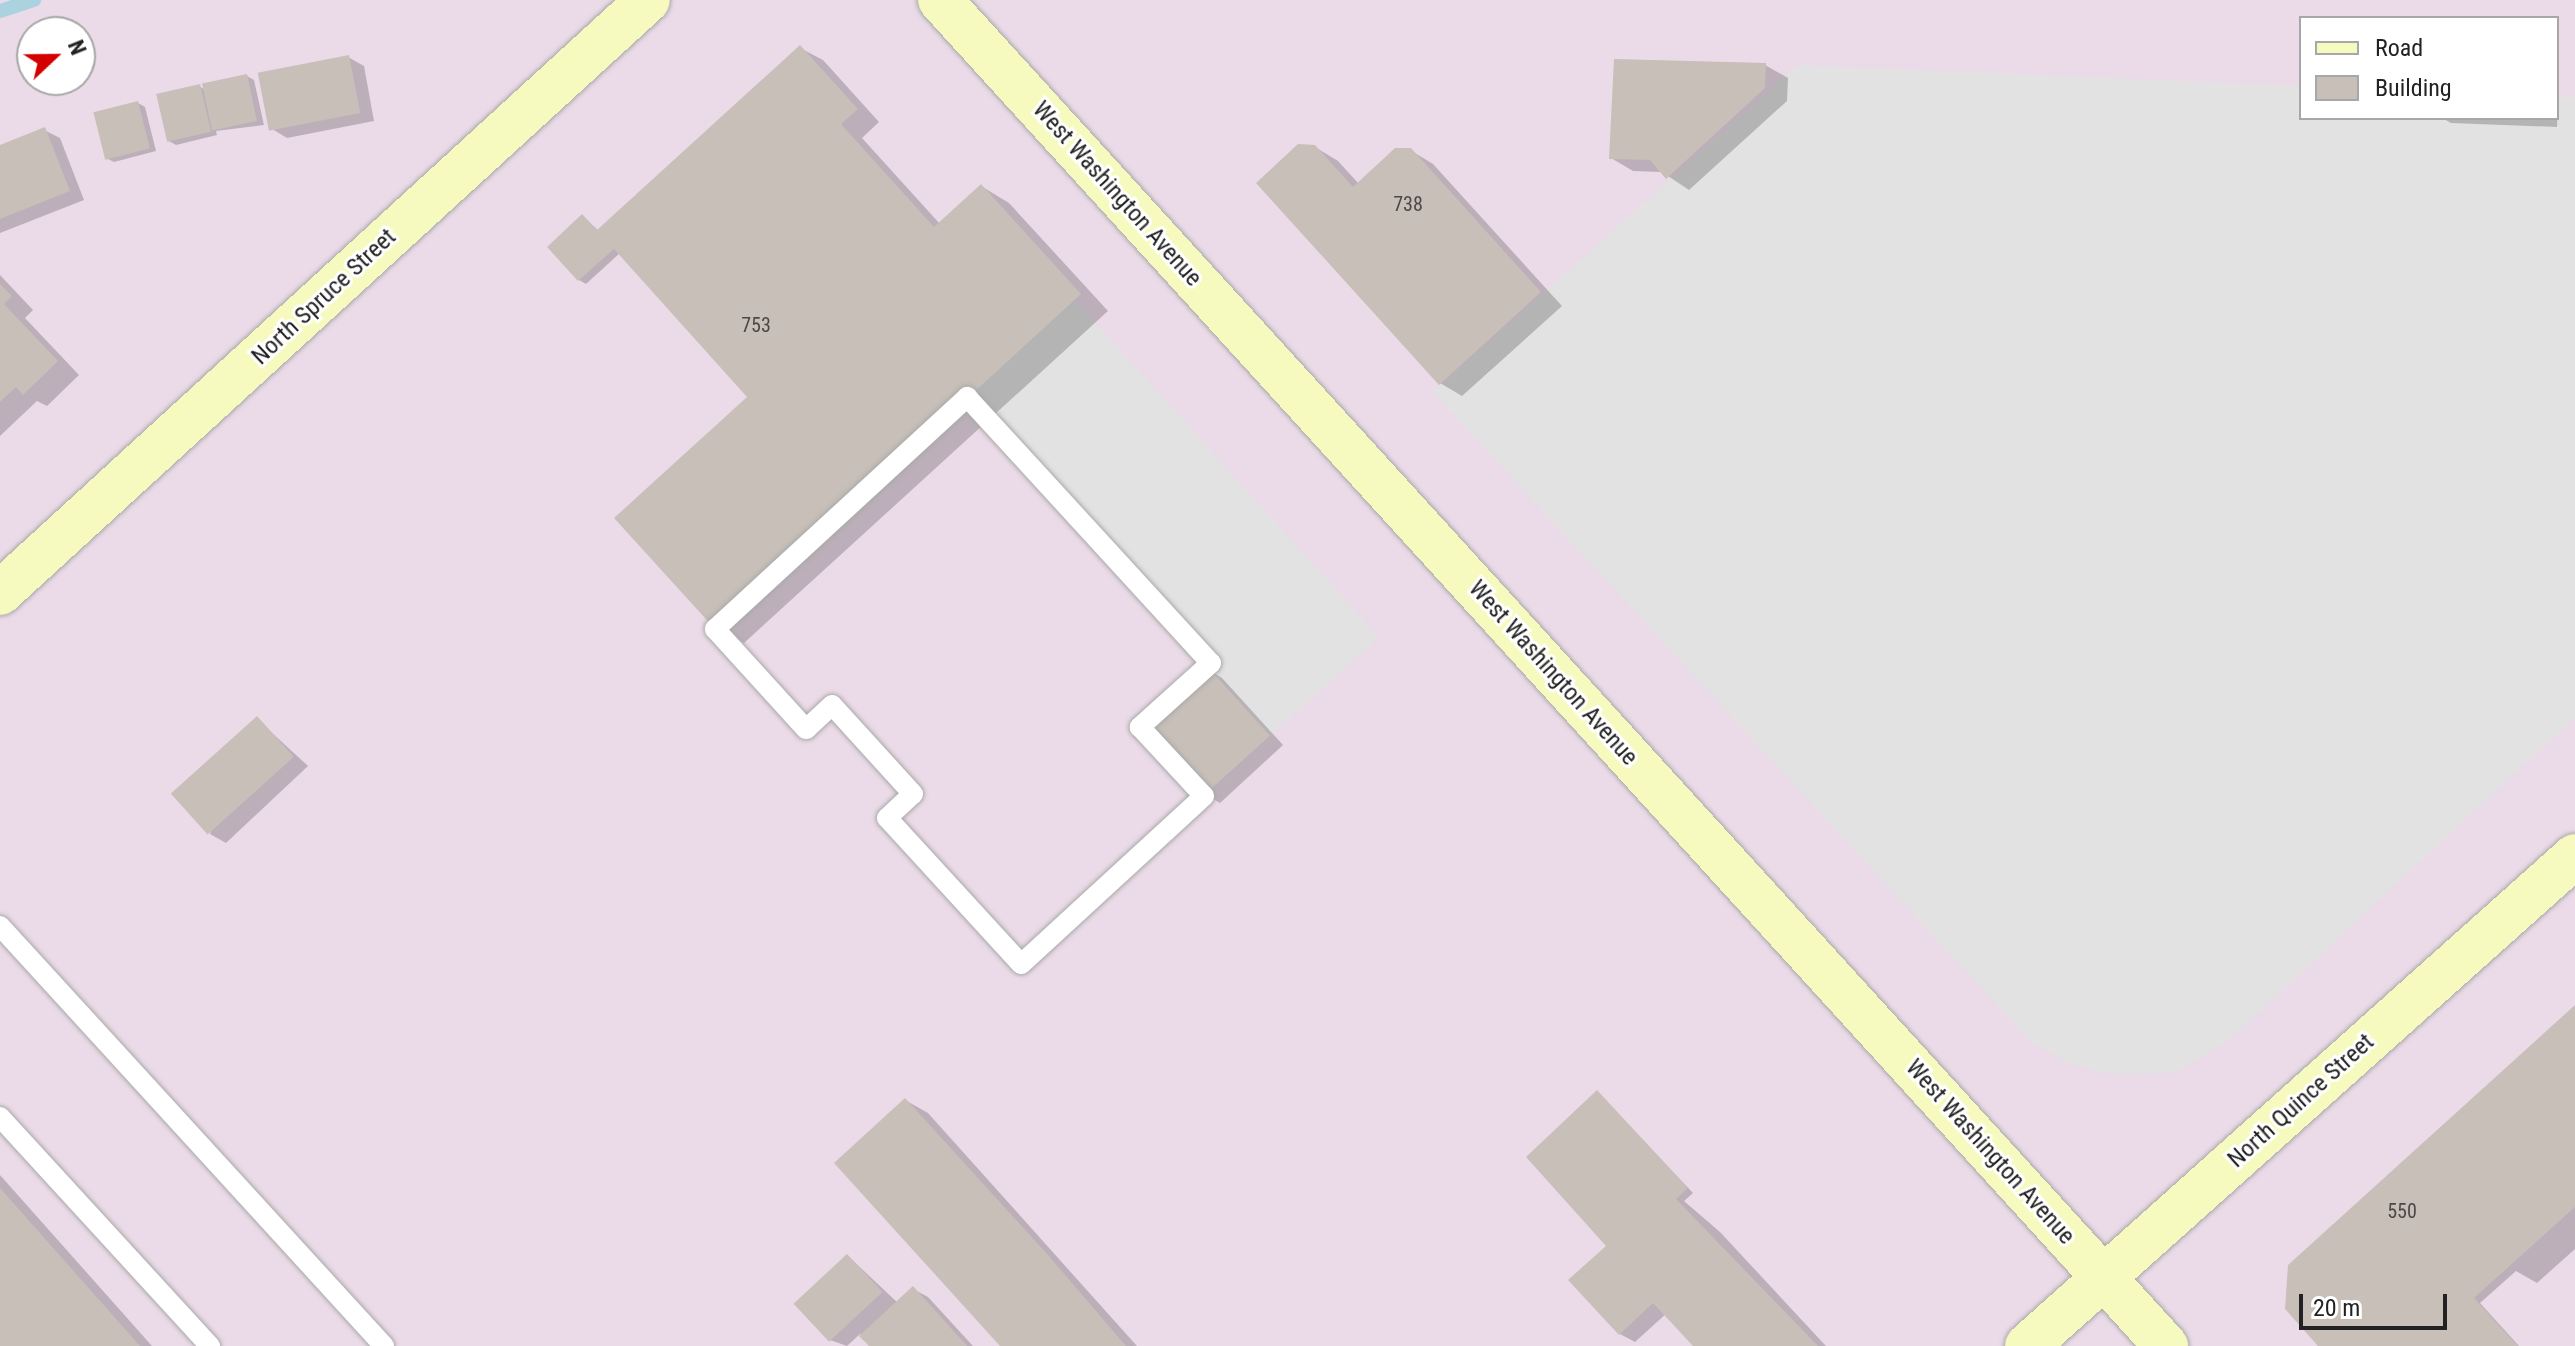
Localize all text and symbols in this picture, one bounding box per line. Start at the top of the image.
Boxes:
north arrow [16,16,96,96]
legend [2299,16,2559,120]
text: Road [2375,34,2423,62]
text: N [63,37,91,58]
text: Building [2375,74,2452,102]
street label: West Washington Avenue [1026,96,1208,292]
house number: 738 [1393,192,1423,216]
street label: North Spruce Street [246,223,402,371]
house number: 753 [741,313,771,337]
street label: West Washington Avenue [1462,575,1644,771]
street label: North Quince Street [2222,1028,2380,1174]
street label: West Washington Avenue [1899,1054,2081,1250]
house number: 550 [2387,1199,2417,1223]
scale bar [2303,1278,2451,1328]
text: 20 m [2313,1294,2360,1322]

